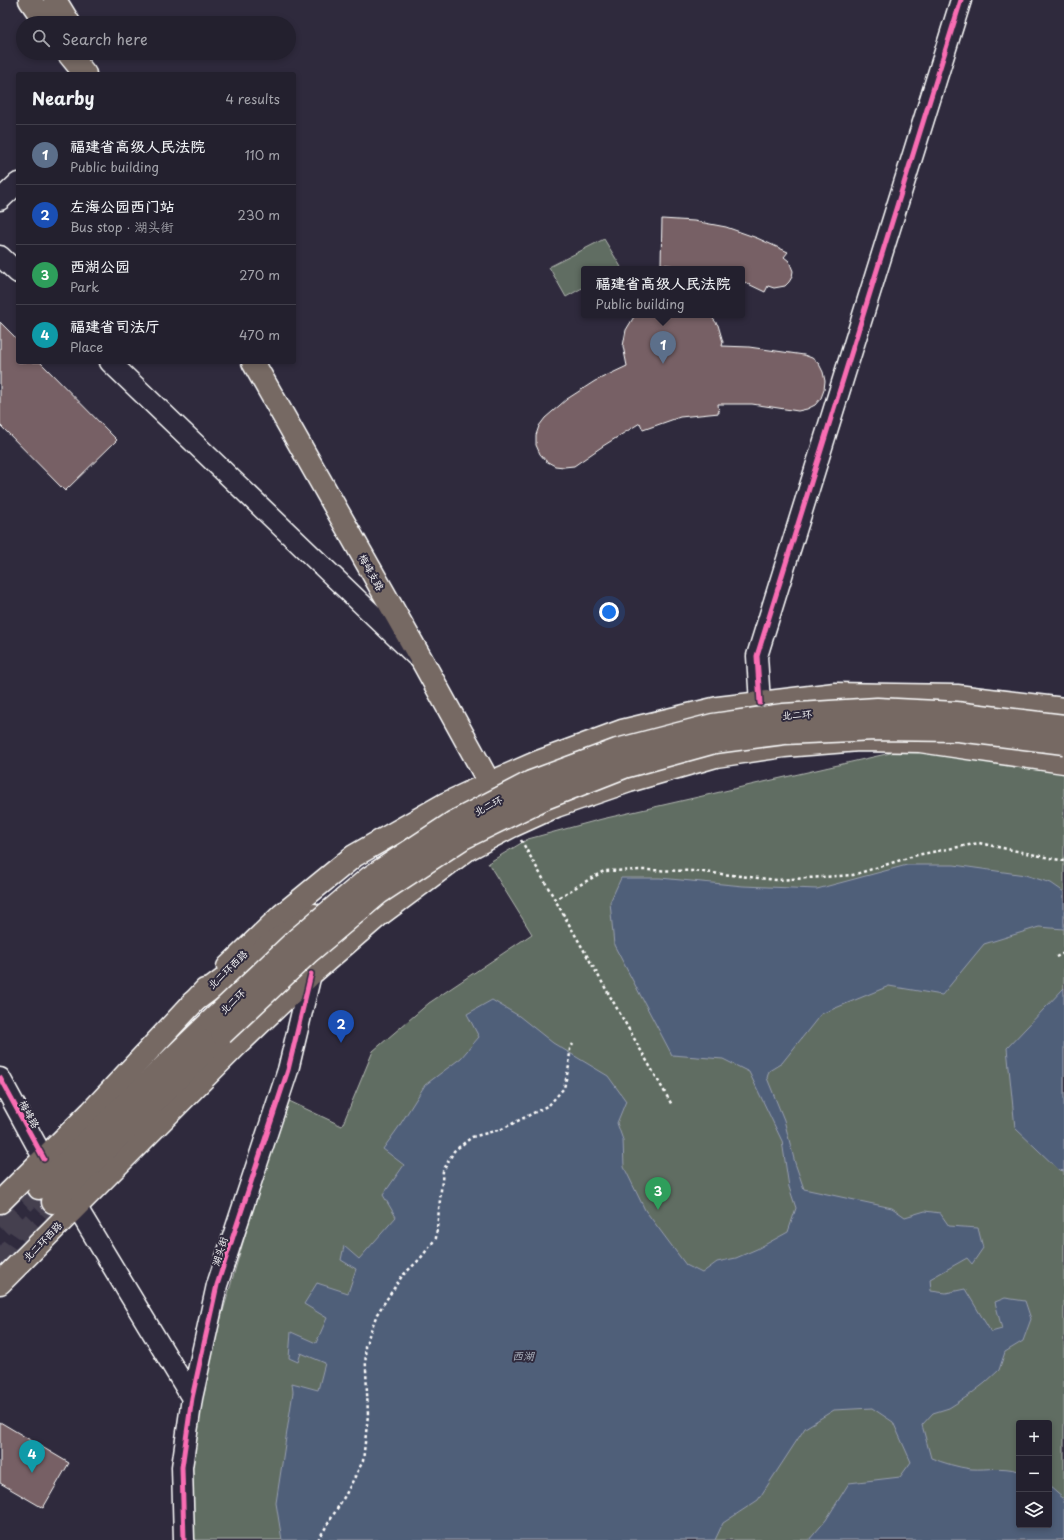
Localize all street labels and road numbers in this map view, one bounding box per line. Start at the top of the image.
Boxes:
street label: 梅峰支路 [356,551,388,593]
street label: 北二环 [782,705,812,723]
street label: 北二环 [471,791,505,819]
street label: 北二环西路 [204,946,250,992]
street label: 北二环 [216,985,248,1017]
street label: 梅峰路 [16,1097,44,1131]
street label: 北二环西路 [19,1218,65,1264]
street label: 湖头街 [207,1234,231,1268]

